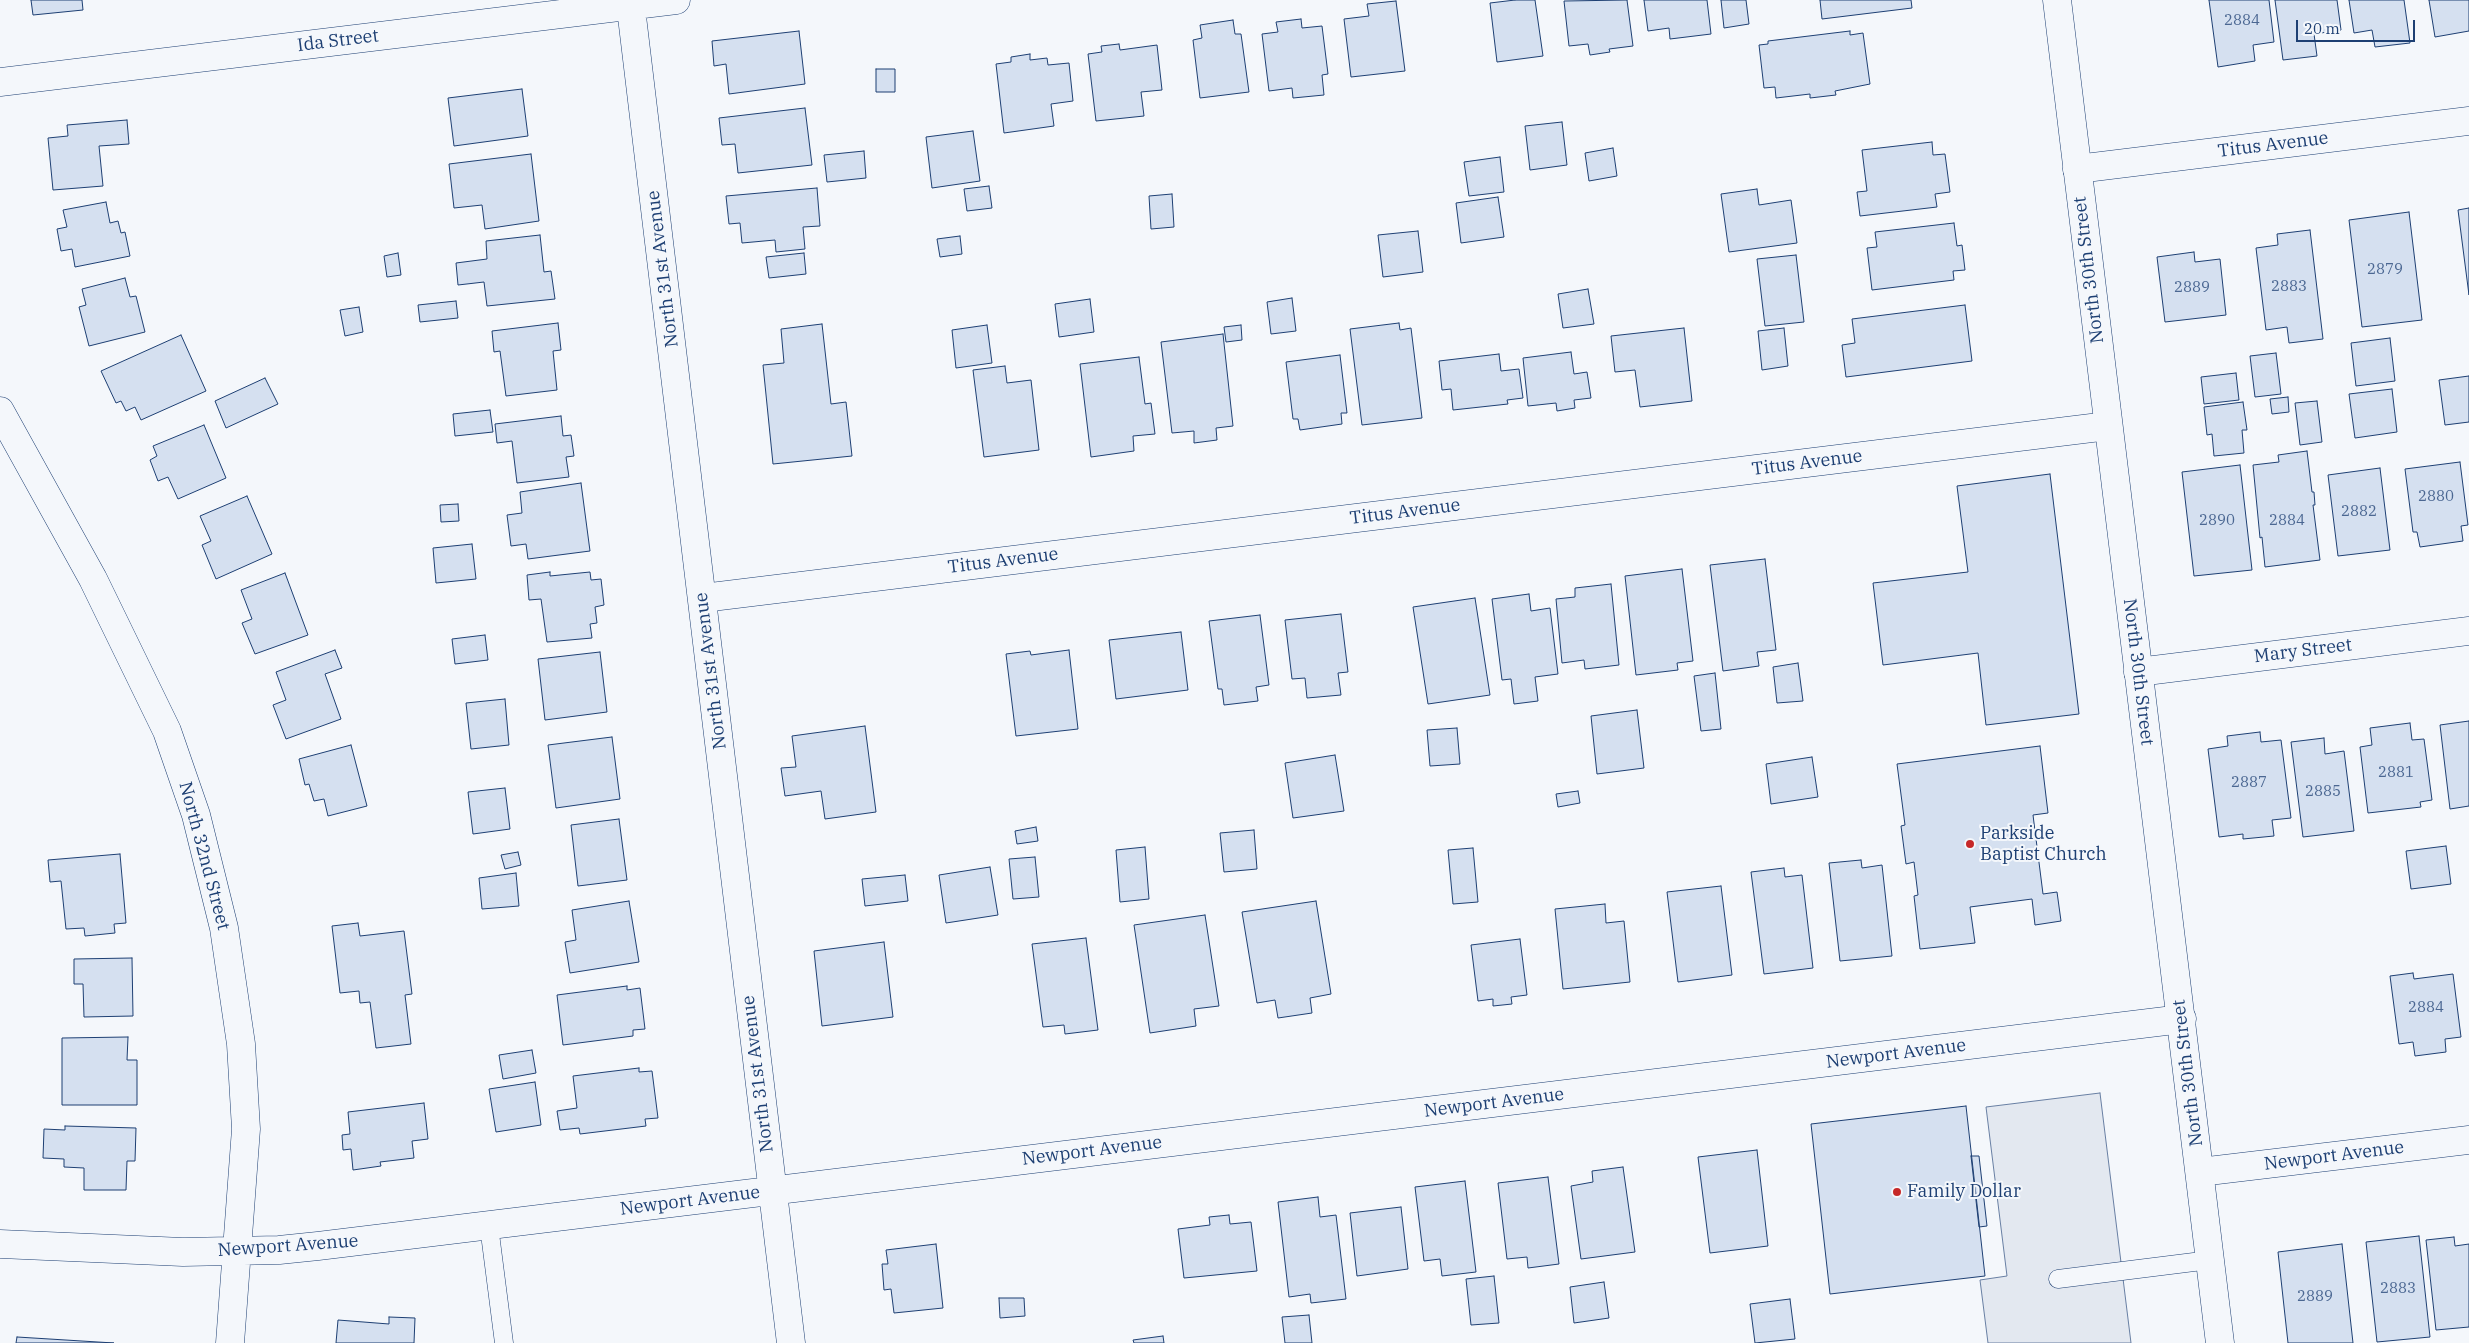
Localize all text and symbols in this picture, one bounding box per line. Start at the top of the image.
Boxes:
scale bar [2299,10,2418,42]
house number: 2884 [2224,12,2260,30]
text: 20 m [2304,19,2340,38]
street label: Ida Street [296,25,380,57]
street label: Titus Avenue [2217,128,2329,162]
street label: North 31st Avenue [643,189,683,349]
street label: North 30th Street [2069,195,2109,345]
house number: 2879 [2367,261,2403,279]
house number: 2883 [2271,278,2307,296]
house number: 2889 [2174,279,2210,297]
street label: Titus Avenue [1751,446,1863,480]
house number: 2880 [2418,488,2454,506]
street label: Titus Avenue [1349,495,1461,529]
house number: 2882 [2341,503,2377,521]
house number: 2890 [2199,512,2235,530]
house number: 2884 [2269,512,2305,530]
street label: Titus Avenue [947,544,1059,578]
street label: North 31st Avenue [691,591,731,751]
street label: North 30th Street [2118,597,2158,747]
street label: Mary Street [2253,634,2353,668]
house number: 2881 [2378,764,2414,782]
house number: 2887 [2231,774,2267,792]
street label: North 32nd Street [174,779,234,933]
house number: 2885 [2305,783,2341,801]
place label: Parkside Baptist Church [1980,823,2107,866]
marker: Parkside Baptist Church [1964,838,1976,850]
street label: North 31st Avenue [738,994,778,1154]
street label: North 30th Street [2168,998,2208,1148]
house number: 2884 [2408,999,2444,1017]
street label: Newport Avenue [1825,1035,1967,1073]
street label: Newport Avenue [1423,1084,1565,1122]
street label: Newport Avenue [1021,1132,1163,1170]
street label: Newport Avenue [2263,1137,2405,1175]
place label: Family Dollar [1907,1181,2021,1203]
street label: Newport Avenue [619,1182,761,1220]
marker: Family Dollar [1891,1186,1903,1198]
street label: Newport Avenue [217,1230,359,1262]
house number: 2883 [2380,1280,2416,1298]
house number: 2889 [2297,1288,2333,1306]

